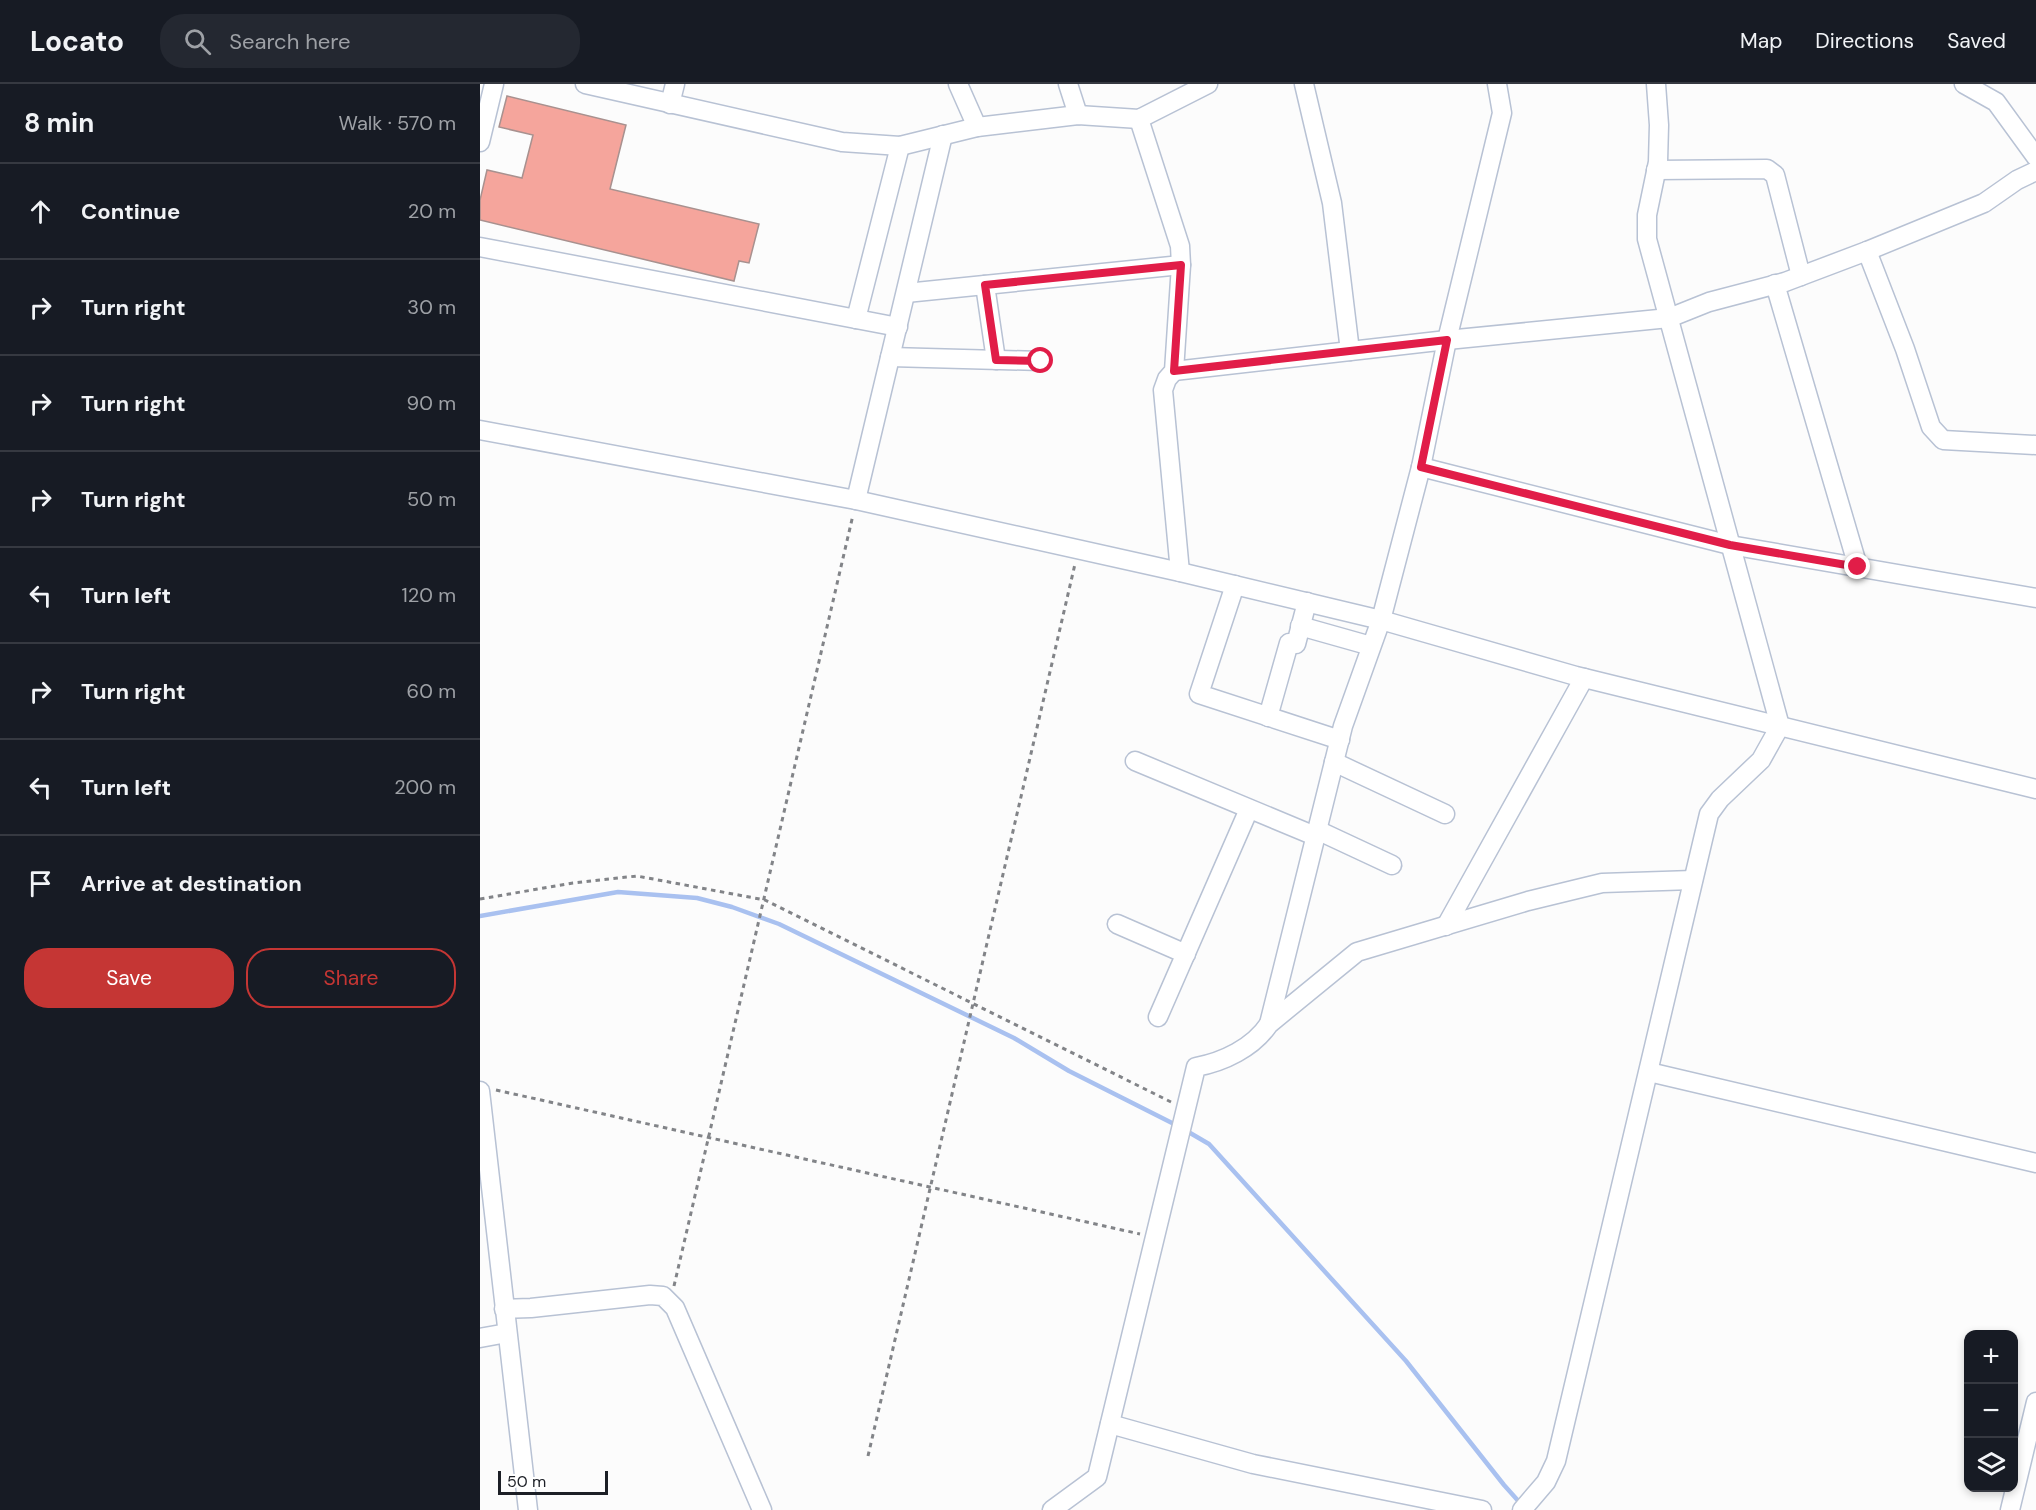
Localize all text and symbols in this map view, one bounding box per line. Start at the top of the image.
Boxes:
search box [160,14,580,68]
text: Locato [30,23,124,60]
icon: search [181,25,214,58]
text: Search here [229,27,351,56]
text: Map [1740,27,1782,55]
text: Directions [1815,27,1914,55]
text: Saved [1947,27,2006,55]
text: 8 min [24,106,94,140]
text: Walk · 570 m [339,110,456,136]
icon: ahead [24,195,57,228]
text: Continue [81,197,180,226]
text: 20 m [408,198,456,224]
icon: right [24,291,57,324]
text: Turn right [81,293,186,322]
text: 30 m [407,294,456,320]
route start [1027,347,1053,373]
icon: right [24,387,57,420]
text: Turn right [81,389,186,418]
text: 90 m [407,390,456,416]
icon: right [24,483,57,516]
text: Turn right [81,485,186,514]
text: 50 m [407,486,456,512]
route end [1844,553,1870,579]
icon: left [24,579,57,612]
text: Turn left [81,581,171,610]
text: 120 m [402,582,456,608]
icon: right [24,675,57,708]
text: Turn right [81,677,186,706]
text: 60 m [407,678,456,704]
icon: left [24,771,57,804]
text: Turn left [81,773,171,802]
text: 200 m [394,774,456,800]
icon: arrive [24,867,57,900]
text: Arrive at destination [81,869,302,898]
button: Save [24,948,234,1008]
button: Share [246,948,456,1008]
map controls [1964,1330,2018,1492]
button: + [1964,1330,2018,1384]
button: − [1964,1384,2018,1438]
button: layers [1964,1438,2018,1492]
scale bar [498,1468,608,1496]
text: 50 m [507,1471,546,1492]

